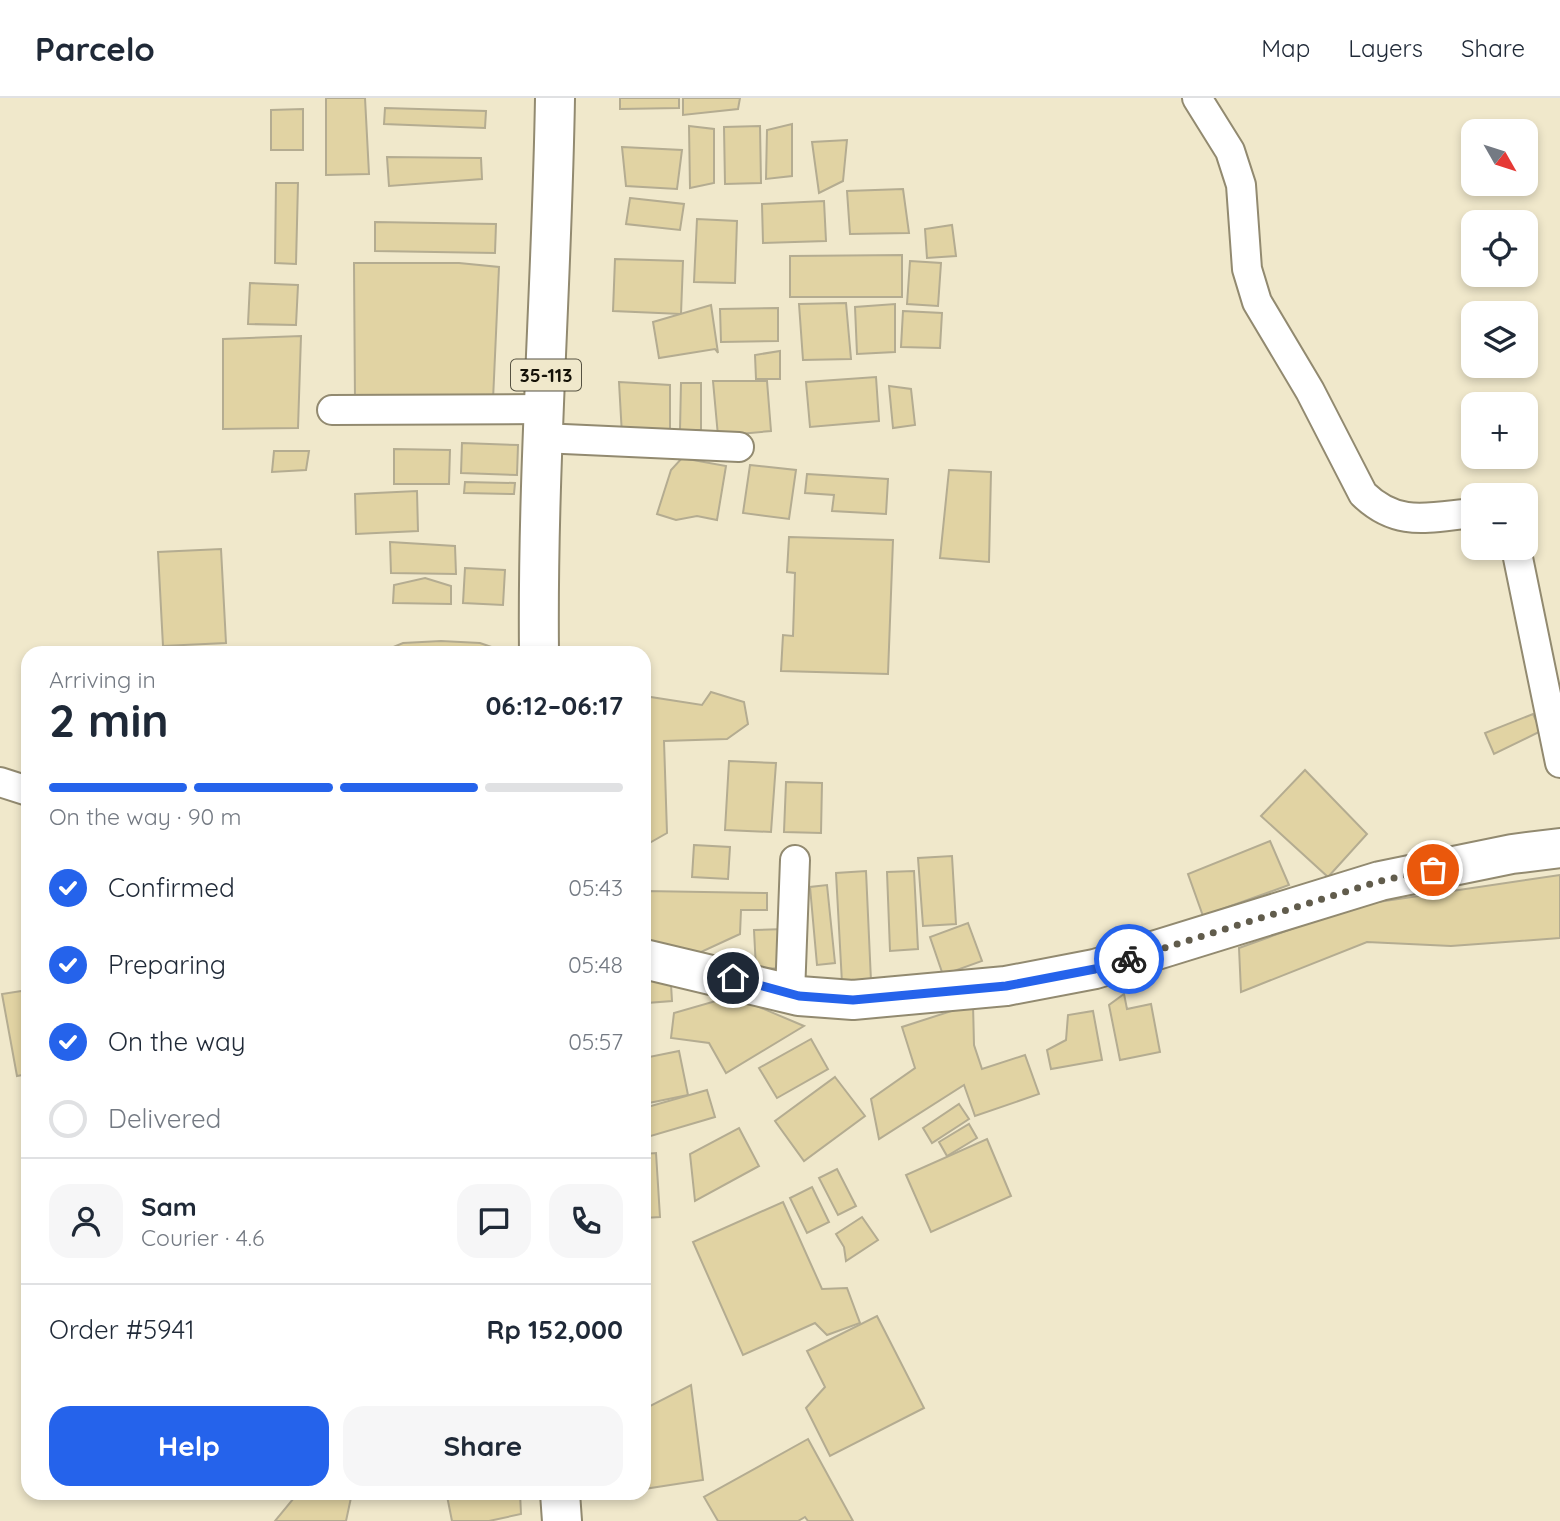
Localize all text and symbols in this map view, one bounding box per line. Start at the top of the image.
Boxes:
text: Parcelo [35,28,155,69]
text: Map [1261,33,1310,63]
text: Layers [1348,33,1423,63]
text: Share [1461,33,1525,63]
north arrow [1461,119,1538,196]
map controls [1461,119,1538,560]
button: locate [1461,210,1538,287]
button: layers [1461,301,1538,378]
road number: 35-113 [511,360,581,390]
button: + [1461,392,1538,469]
button: − [1461,483,1538,560]
text: Arriving in [49,665,156,694]
text: 06:12–06:17 [485,689,623,722]
text: 2 min [49,691,169,749]
text: On the way · 90 m [49,802,242,831]
pin [1403,840,1463,900]
icon: bag [1414,851,1452,889]
icon: check [49,869,87,907]
text: Confirmed [108,871,235,904]
text: 05:43 [568,873,623,902]
courier [1094,924,1164,994]
icon: bike [1110,940,1148,978]
icon: check [49,946,87,984]
text: Preparing [108,948,226,981]
pin [703,948,763,1008]
text: 05:48 [568,950,623,979]
icon: home [714,959,752,997]
icon: check [49,1023,87,1061]
text: On the way [108,1025,246,1058]
text: 05:57 [568,1027,623,1056]
text: Delivered [108,1102,221,1135]
button: person [49,1184,123,1258]
button: chat [457,1184,531,1258]
button: phone [549,1184,623,1258]
text: Sam [141,1190,197,1223]
text: Courier · 4.6 [141,1223,264,1252]
text: Order #5941 [49,1313,195,1346]
text: Rp 152,000 [487,1313,623,1346]
button: Help [49,1406,329,1486]
button: Share [343,1406,623,1486]

